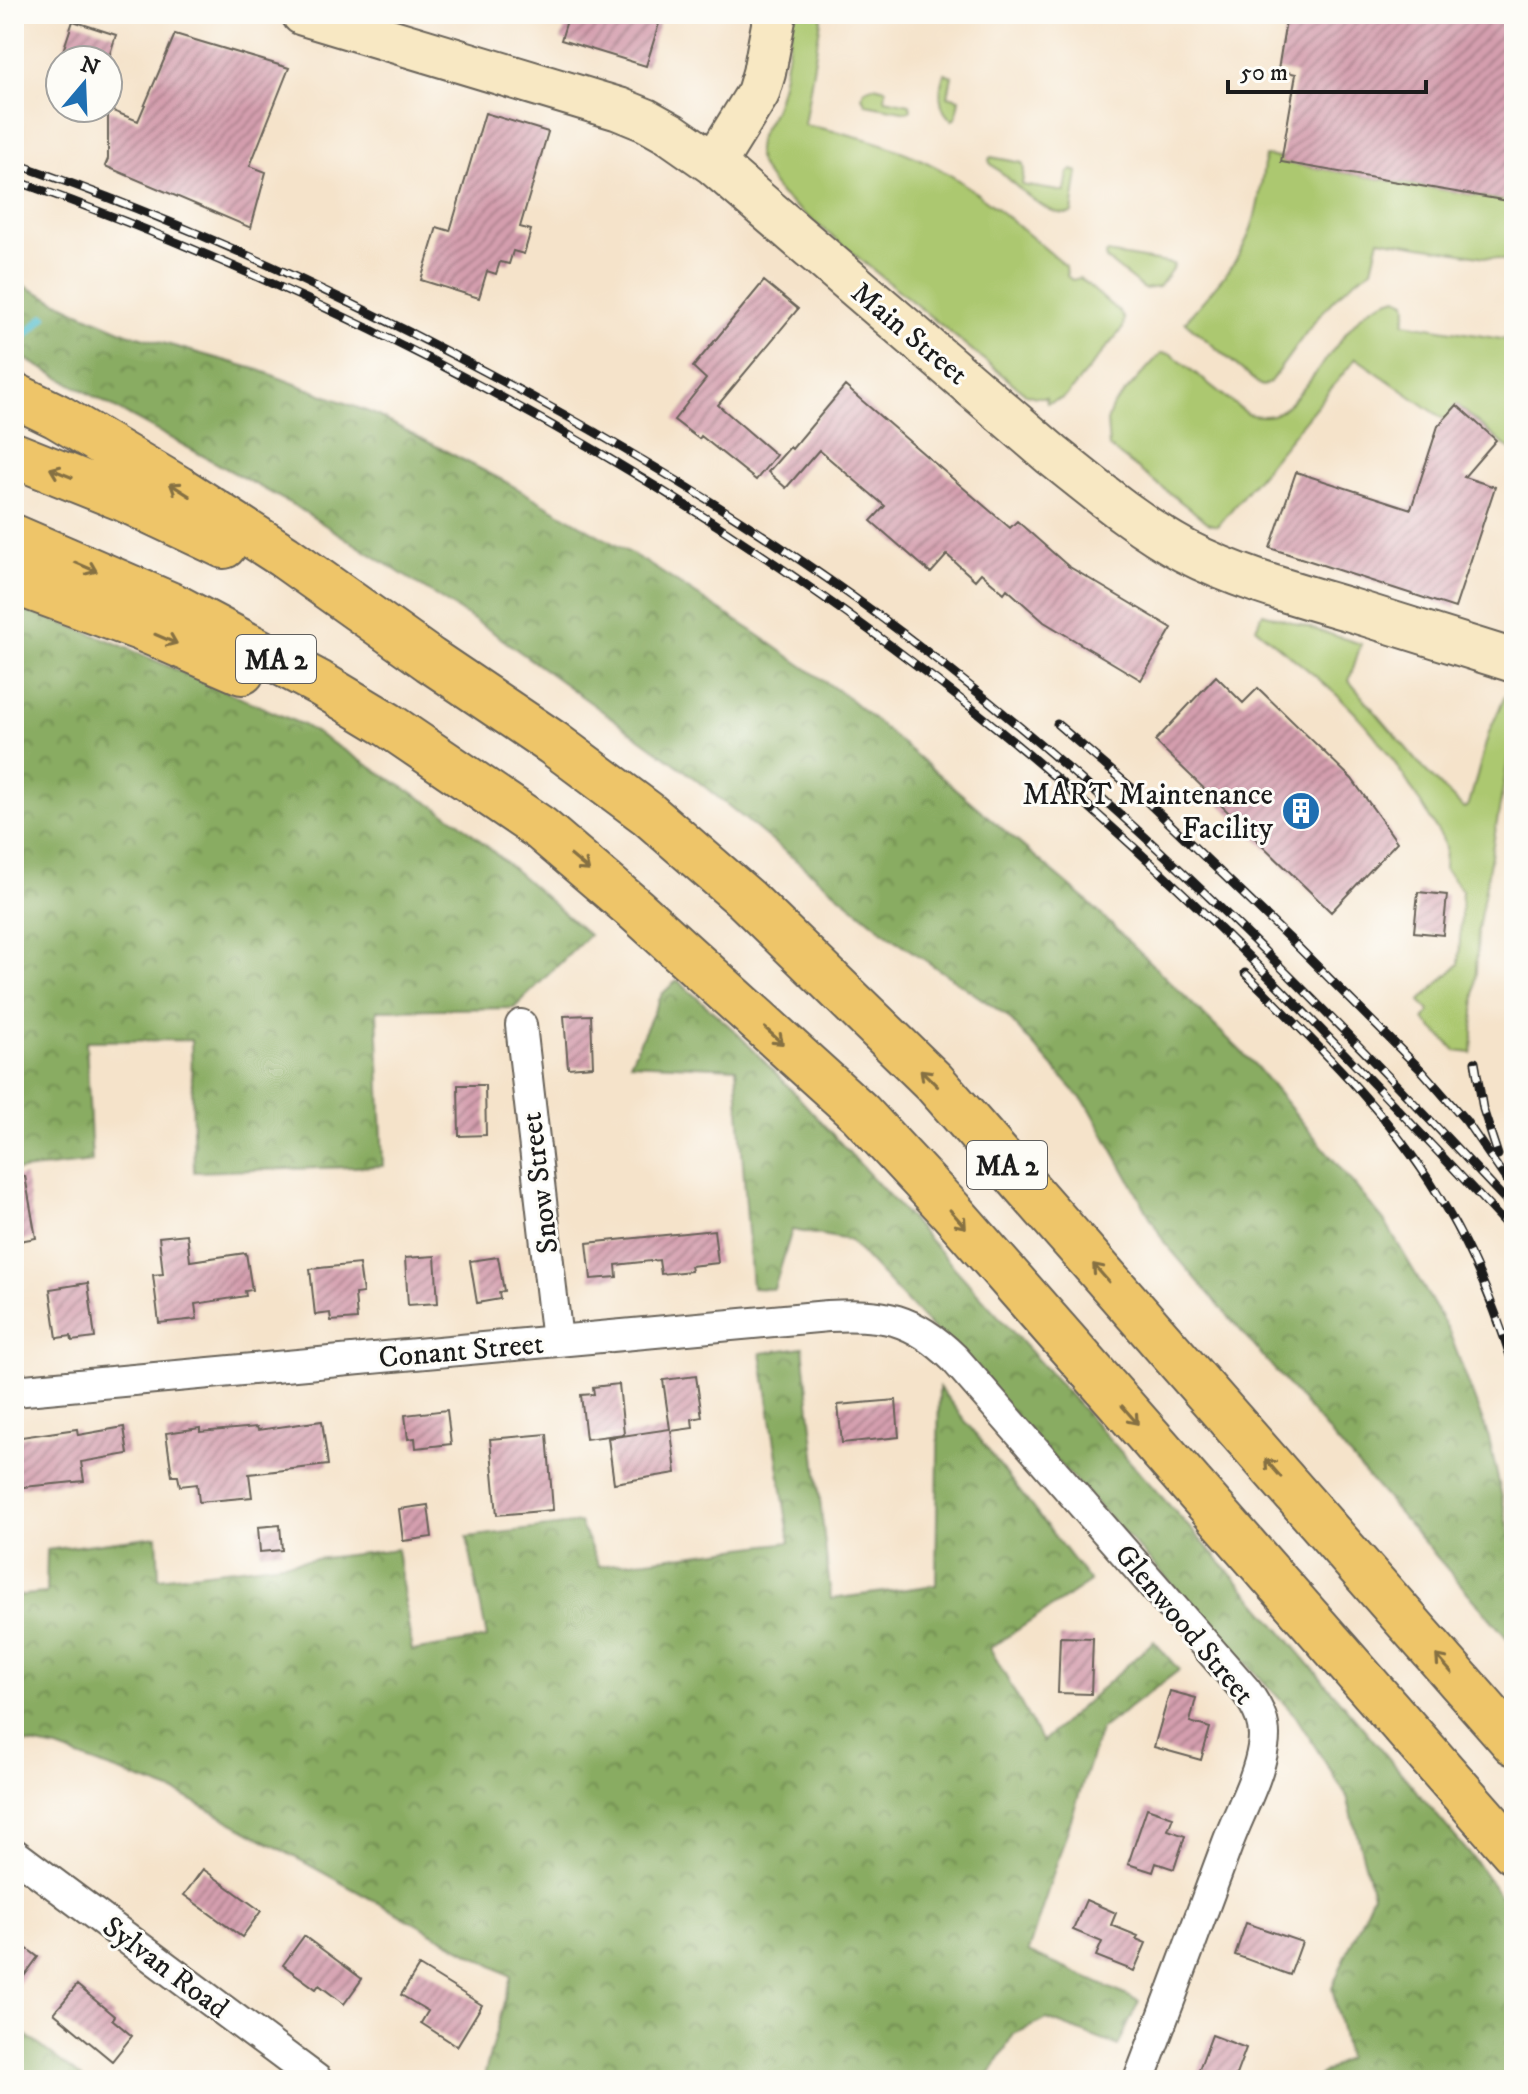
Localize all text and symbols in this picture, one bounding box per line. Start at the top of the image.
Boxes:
north arrow [44,44,124,124]
scale bar [1228,44,1426,94]
text: N [77,51,103,82]
text: 50 m [1240,58,1288,88]
street label: Main Street [843,275,975,394]
one-way arrow [49,465,73,479]
one-way arrow [169,481,192,497]
one-way arrow [73,560,98,575]
one-way arrow [153,632,177,647]
road number: MA 2 [236,635,316,683]
place label: MART Maintenance Facility [1023,777,1274,848]
building icon: MART Maintenance Facility [1280,790,1322,832]
one-way arrow [570,854,590,872]
one-way arrow [764,1026,784,1044]
one-way arrow [920,1068,939,1088]
street label: Snow Street [513,1110,568,1256]
road number: MA 2 [967,1141,1047,1189]
one-way arrow [949,1209,967,1229]
one-way arrow [1093,1263,1111,1283]
street label: Conant Street [377,1326,545,1377]
one-way arrow [1120,1404,1138,1424]
one-way arrow [1264,1459,1282,1479]
street label: Glenwood Street [1106,1537,1262,1713]
one-way arrow [1435,1654,1453,1674]
street label: Sylvan Road [95,1909,235,2028]

